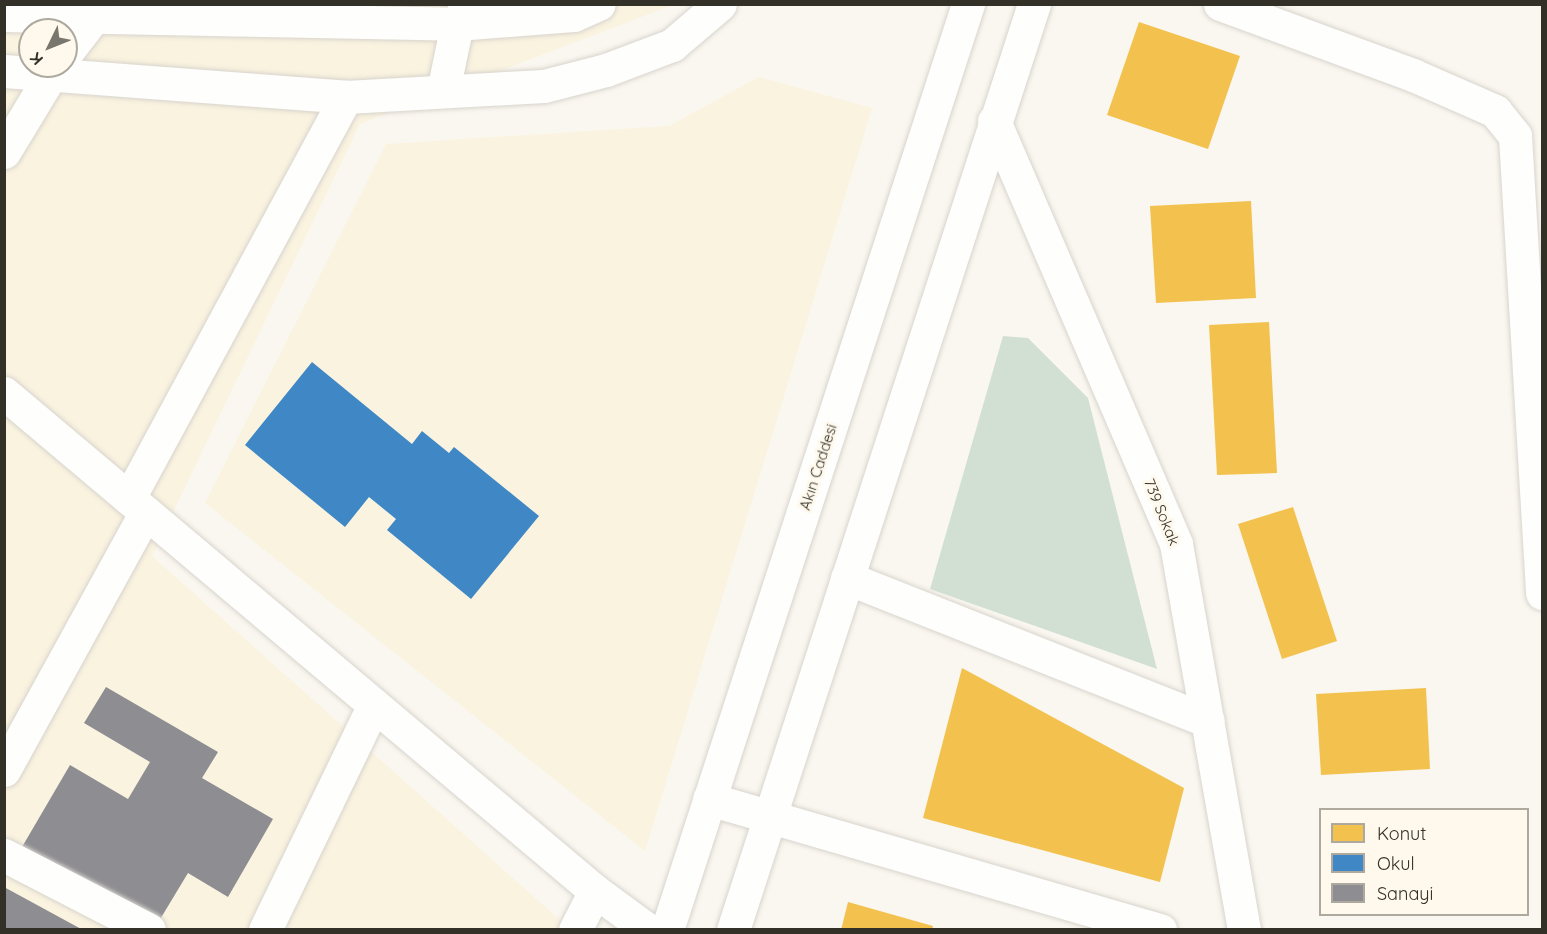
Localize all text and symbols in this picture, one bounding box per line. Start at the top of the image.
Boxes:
north arrow [18,18,78,78]
text: K [25,48,47,70]
street label: Akın Caddesi [796,422,840,512]
street label: 739 Sokak [1140,476,1184,548]
legend [1319,808,1529,916]
text: Konut [1377,822,1426,845]
text: Okul [1377,852,1415,875]
text: Sanayi [1377,882,1433,905]

